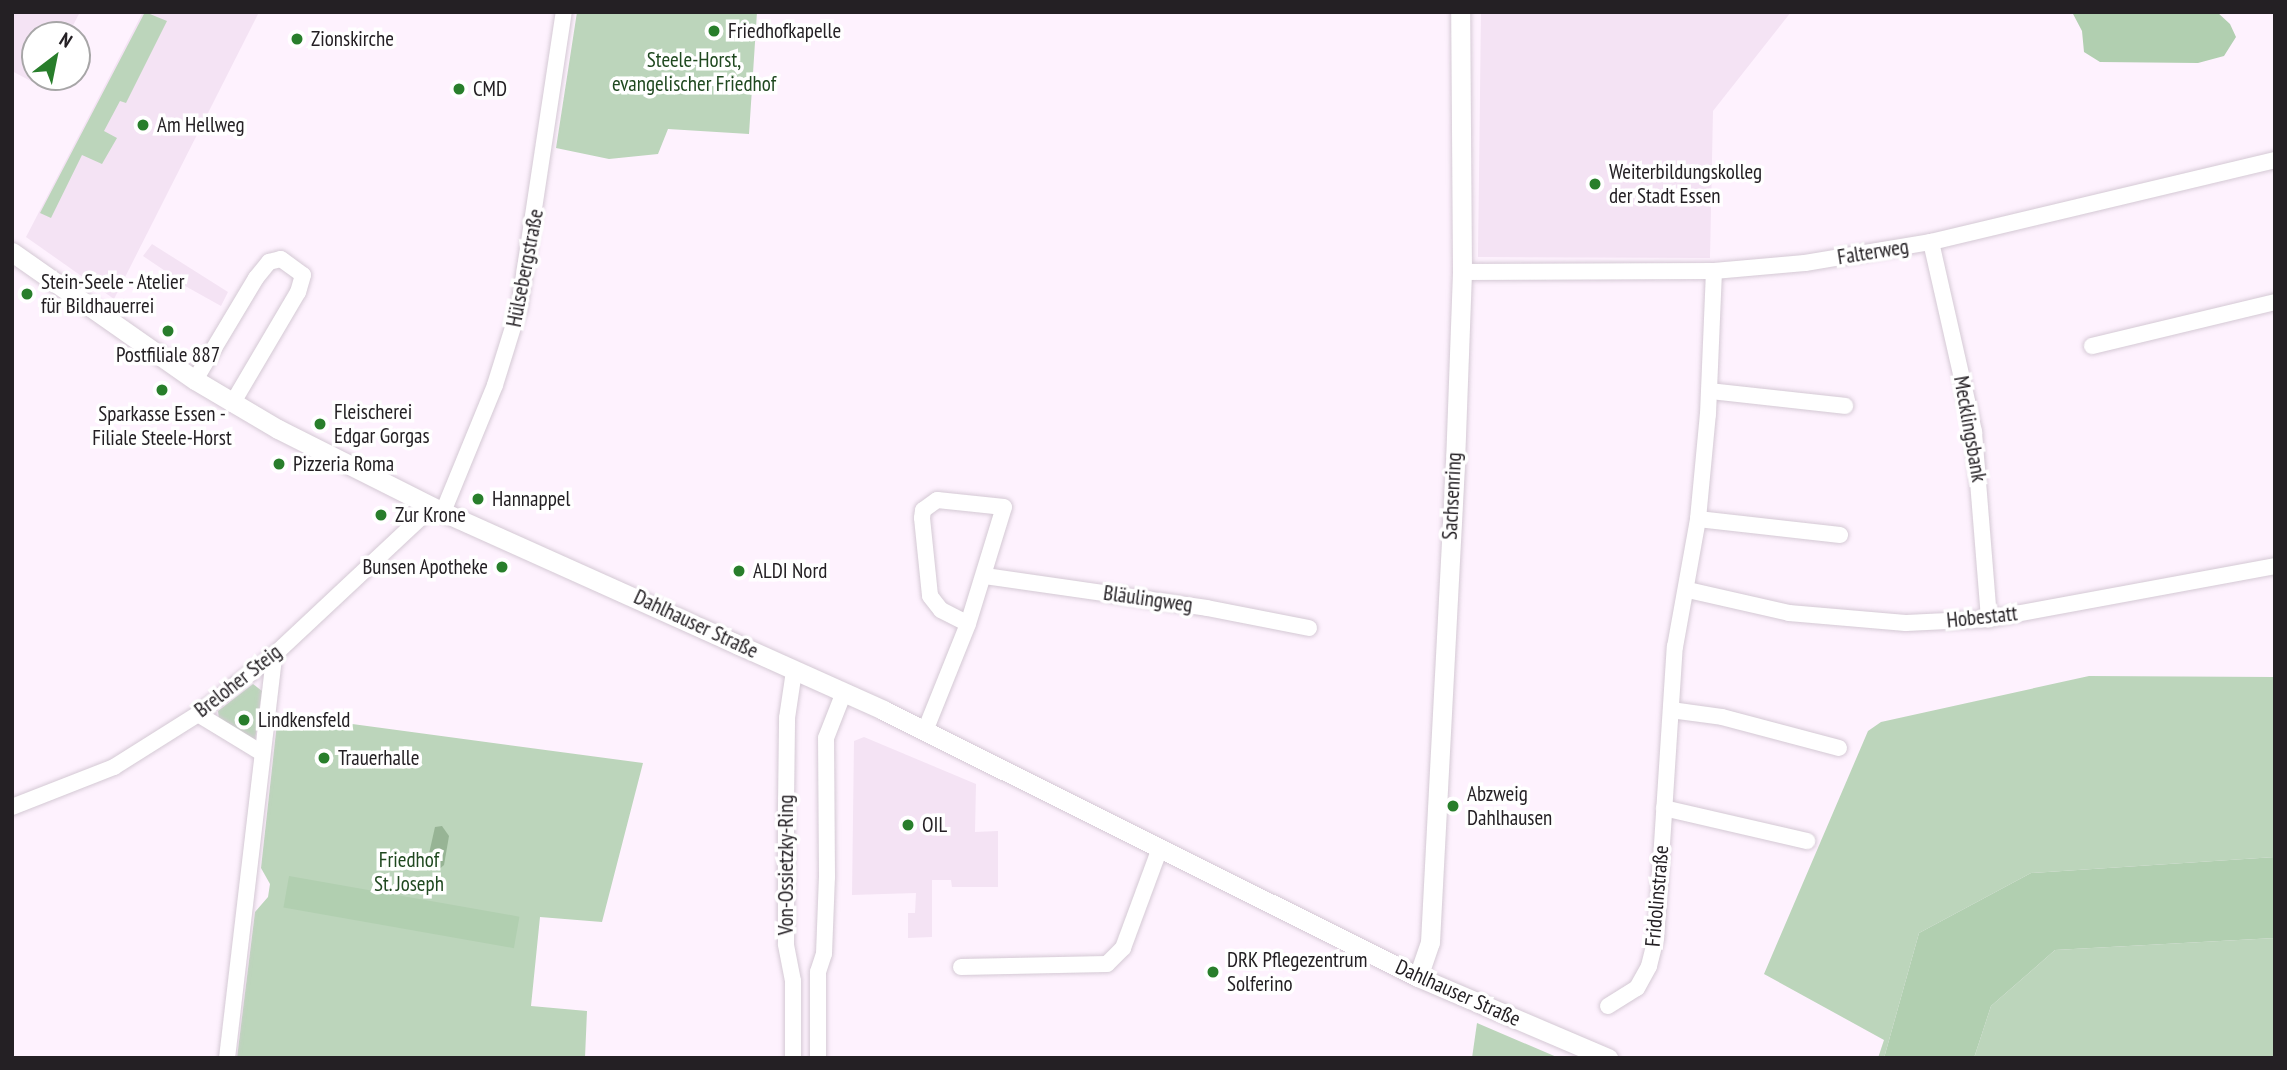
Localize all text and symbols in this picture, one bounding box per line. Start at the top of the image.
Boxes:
place label: Friedhofkapelle [728,18,841,44]
north arrow [21,21,91,91]
marker: Friedhofkapelle [706,23,722,39]
place label: Zionskirche [311,26,394,52]
text: N [55,27,77,53]
marker: Zionskirche [289,31,305,47]
park label: Steele-Horst, evangelischer Friedhof [612,47,776,97]
place label: CMD [473,76,507,102]
marker: CMD [451,81,467,97]
place label: Am Hellweg [157,112,245,138]
marker: Am Hellweg [135,117,151,133]
place label: Weiterbildungskolleg der Stadt Essen [1609,159,1762,209]
marker: Weiterbildungskolleg der Stadt Essen [1587,176,1603,192]
street label: Hülsebergstraße [501,207,549,329]
street label: Falterweg [1836,234,1910,270]
place label: Stein-Seele - Atelier für Bildhauerrei [41,269,187,319]
marker: Stein-Seele - Atelier für Bildhauerrei [19,286,35,302]
marker: Postfiliale 887 [160,323,176,339]
place label: Postfiliale 887 [116,342,220,368]
street label: Mecklingsbank [1948,374,1992,484]
marker: Sparkasse Essen - Filiale Steele-Horst [154,382,170,398]
place label: Fleischerei Edgar Gorgas [334,399,430,449]
place label: Sparkasse Essen - Filiale Steele-Horst [92,401,232,451]
marker: Fleischerei Edgar Gorgas [312,416,328,432]
place label: Pizzeria Roma [293,451,394,477]
street label: Sachsenring [1437,452,1467,540]
marker: Pizzeria Roma [271,456,287,472]
place label: Hannappel [492,486,570,512]
marker: Hannappel [470,491,486,507]
place label: Zur Krone [395,502,466,528]
marker: Zur Krone [373,507,389,523]
place label: Bunsen Apotheke [362,554,488,580]
place label: ALDI Nord [753,558,827,584]
marker: Bunsen Apotheke [494,559,510,575]
marker: ALDI Nord [731,563,747,579]
street label: Bläulingweg [1102,580,1194,618]
street label: Dahlhauser Straße [630,584,762,664]
street label: Hobestatt [1945,601,2019,633]
street label: Breloher Steig [190,639,286,723]
place label: Lindkensfeld [258,707,350,733]
marker: Lindkensfeld [236,712,252,728]
place label: Trauerhalle [338,745,419,771]
marker: Trauerhalle [316,750,332,766]
place label: Abzweig Dahlhausen [1467,781,1552,831]
street label: Von-Ossietzky-Ring [773,795,799,935]
marker: Abzweig Dahlhausen [1445,798,1461,814]
place label: OIL [922,812,947,838]
marker: OIL [900,817,916,833]
street label: Fridolinstraße [1640,844,1674,948]
park label: Friedhof St. Joseph [373,847,445,897]
place label: DRK Pflegezentrum Solferino [1227,947,1368,997]
street label: Dahlhauser Straße [1392,954,1524,1032]
marker: DRK Pflegezentrum Solferino [1205,964,1221,980]

